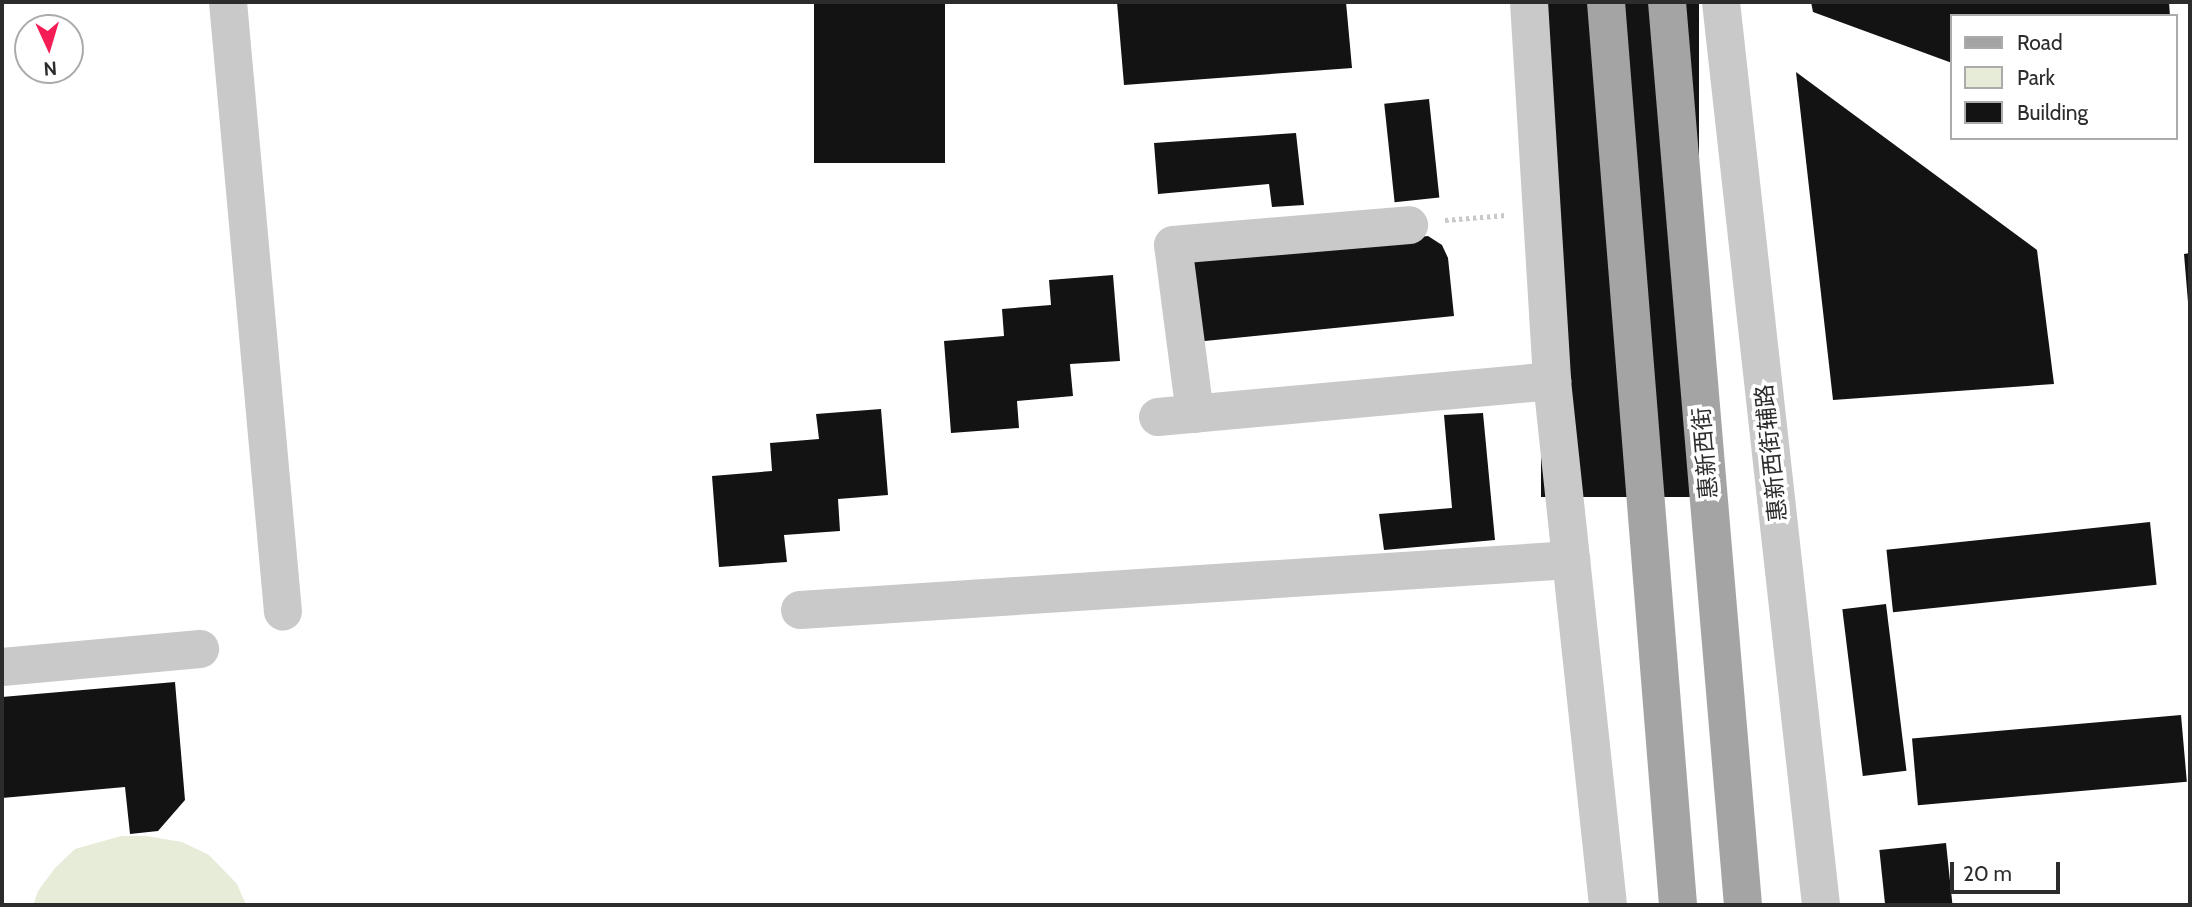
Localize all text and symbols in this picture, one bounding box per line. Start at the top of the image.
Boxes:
north arrow [14,14,84,84]
legend [1951,14,2178,140]
text: Road [2017,30,2063,55]
text: N [43,57,58,80]
text: Park [2017,65,2055,90]
text: Building [2017,100,2088,125]
street label: 惠新西街辅路 [1750,383,1792,523]
street label: 惠新西街 [1687,406,1723,500]
scale bar [1954,848,2064,892]
text: 20 m [1963,861,2012,886]

